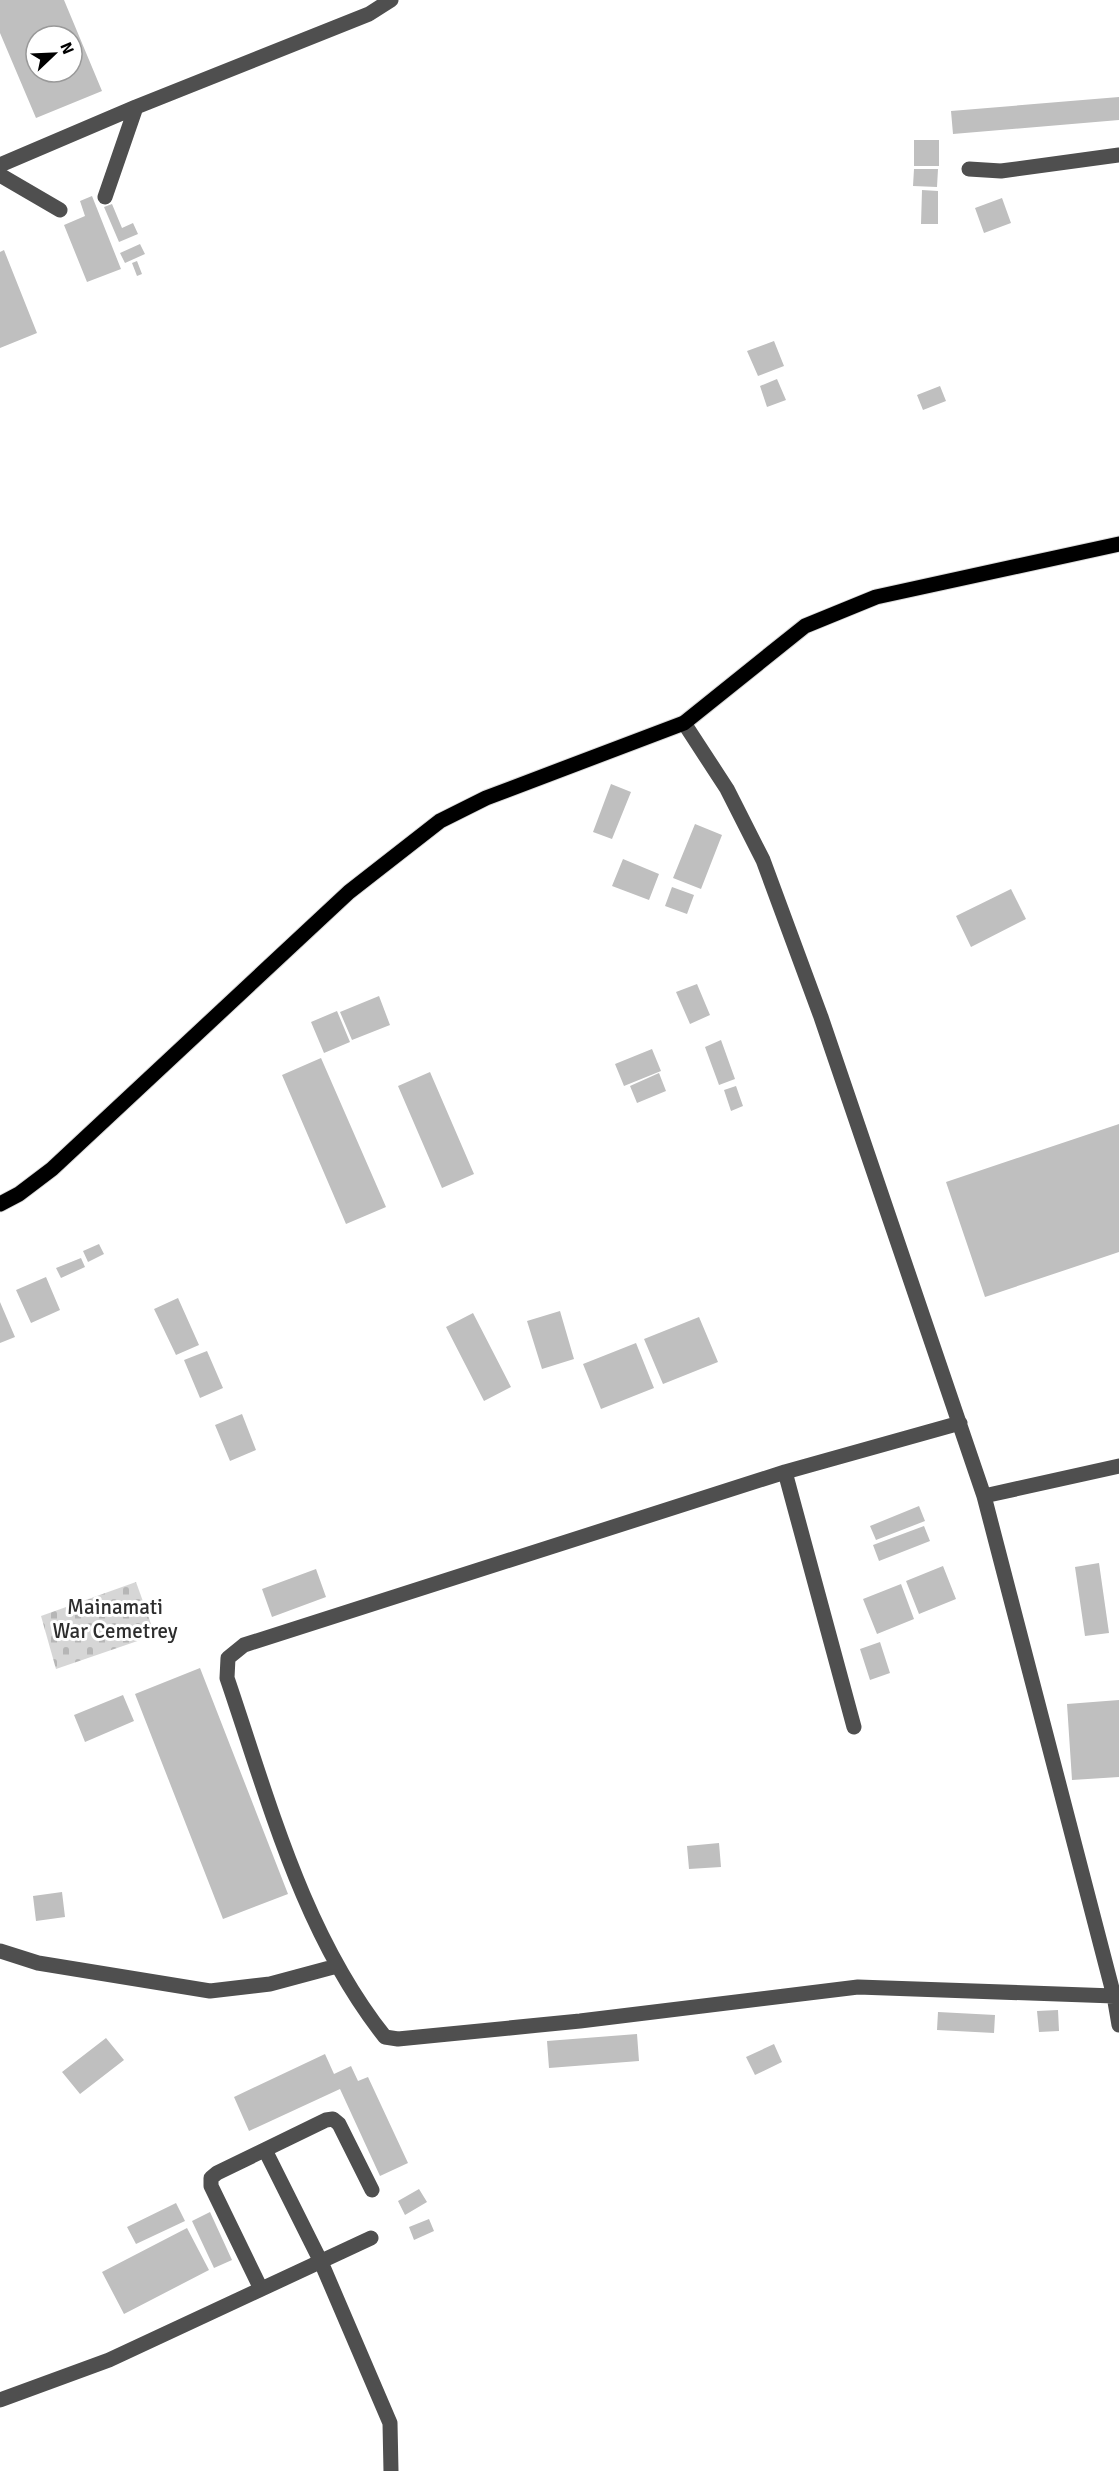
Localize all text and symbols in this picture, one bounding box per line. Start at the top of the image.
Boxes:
north arrow [24,24,84,84]
text: N [56,39,78,58]
park label: Mainamati War Cemetrey [52,1594,178,1644]

